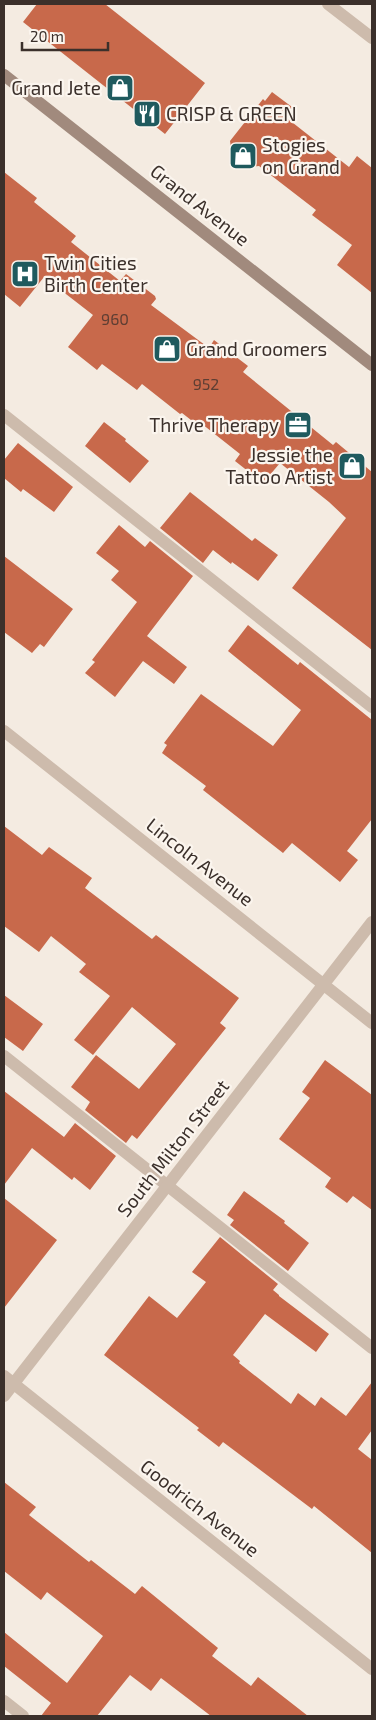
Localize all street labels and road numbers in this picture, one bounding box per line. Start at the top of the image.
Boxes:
street label: Grand Avenue [146,159,254,250]
street label: Lincoln Avenue [142,813,258,911]
street label: South Milton Street [112,1074,233,1221]
street label: Goodrich Avenue [136,1454,264,1561]

